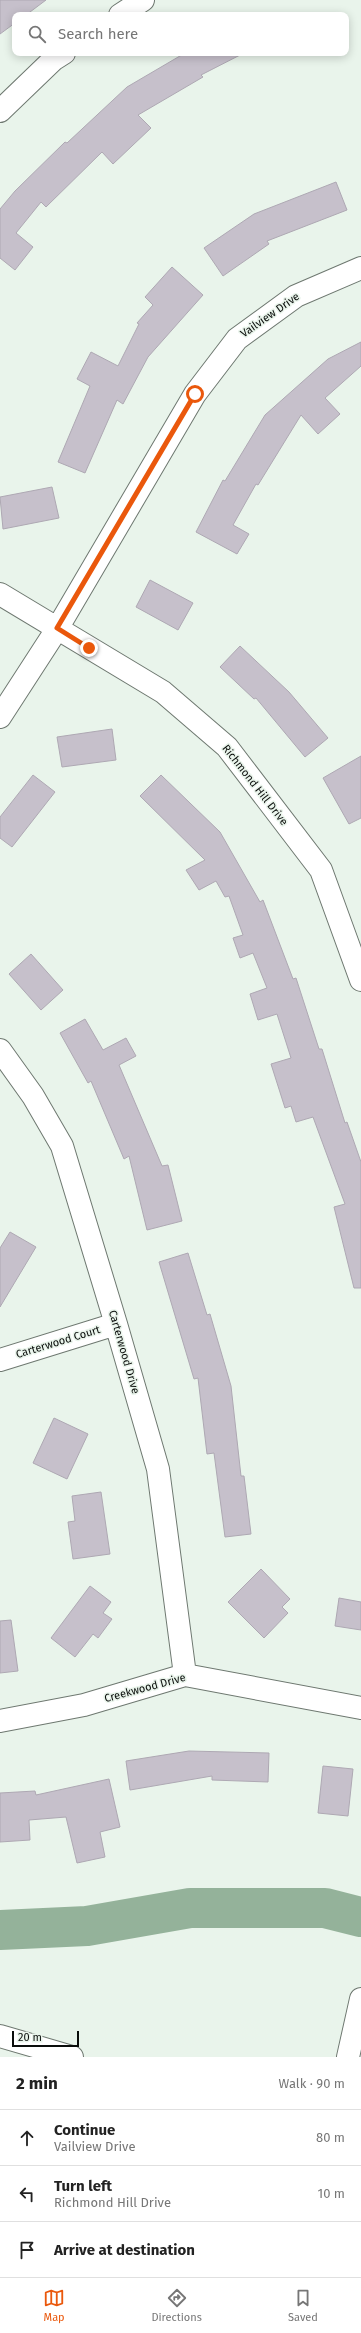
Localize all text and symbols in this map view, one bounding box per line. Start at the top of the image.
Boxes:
search box [12,12,349,56]
icon: search [26,23,48,45]
text: Search here [58,25,138,43]
street label: Vailview Drive [238,290,302,340]
route start [186,385,204,403]
route end [80,639,98,657]
street label: Richmond Hill Drive [219,742,291,828]
street label: Carterwood Drive [106,1309,142,1395]
street label: Carterwood Court [14,1323,102,1361]
street label: Creekwood Drive [103,1671,187,1705]
scale bar [12,2029,79,2048]
text: 20 m [18,2031,42,2044]
text: 2 min [16,2073,58,2094]
text: Walk · 90 m [279,2076,345,2091]
text: Continue [54,2121,115,2139]
icon: ahead [16,2127,38,2149]
text: 80 m [316,2130,345,2145]
text: Vailview Drive [54,2139,136,2154]
text: Turn left [54,2177,112,2195]
icon: left [16,2183,38,2205]
text: 10 m [318,2186,345,2201]
text: Richmond Hill Drive [54,2195,171,2210]
icon: arrive [16,2239,38,2261]
text: Arrive at destination [54,2241,195,2259]
tab: Map [43,2287,65,2324]
tab: Directions [151,2287,202,2324]
tab: Saved [288,2287,318,2324]

